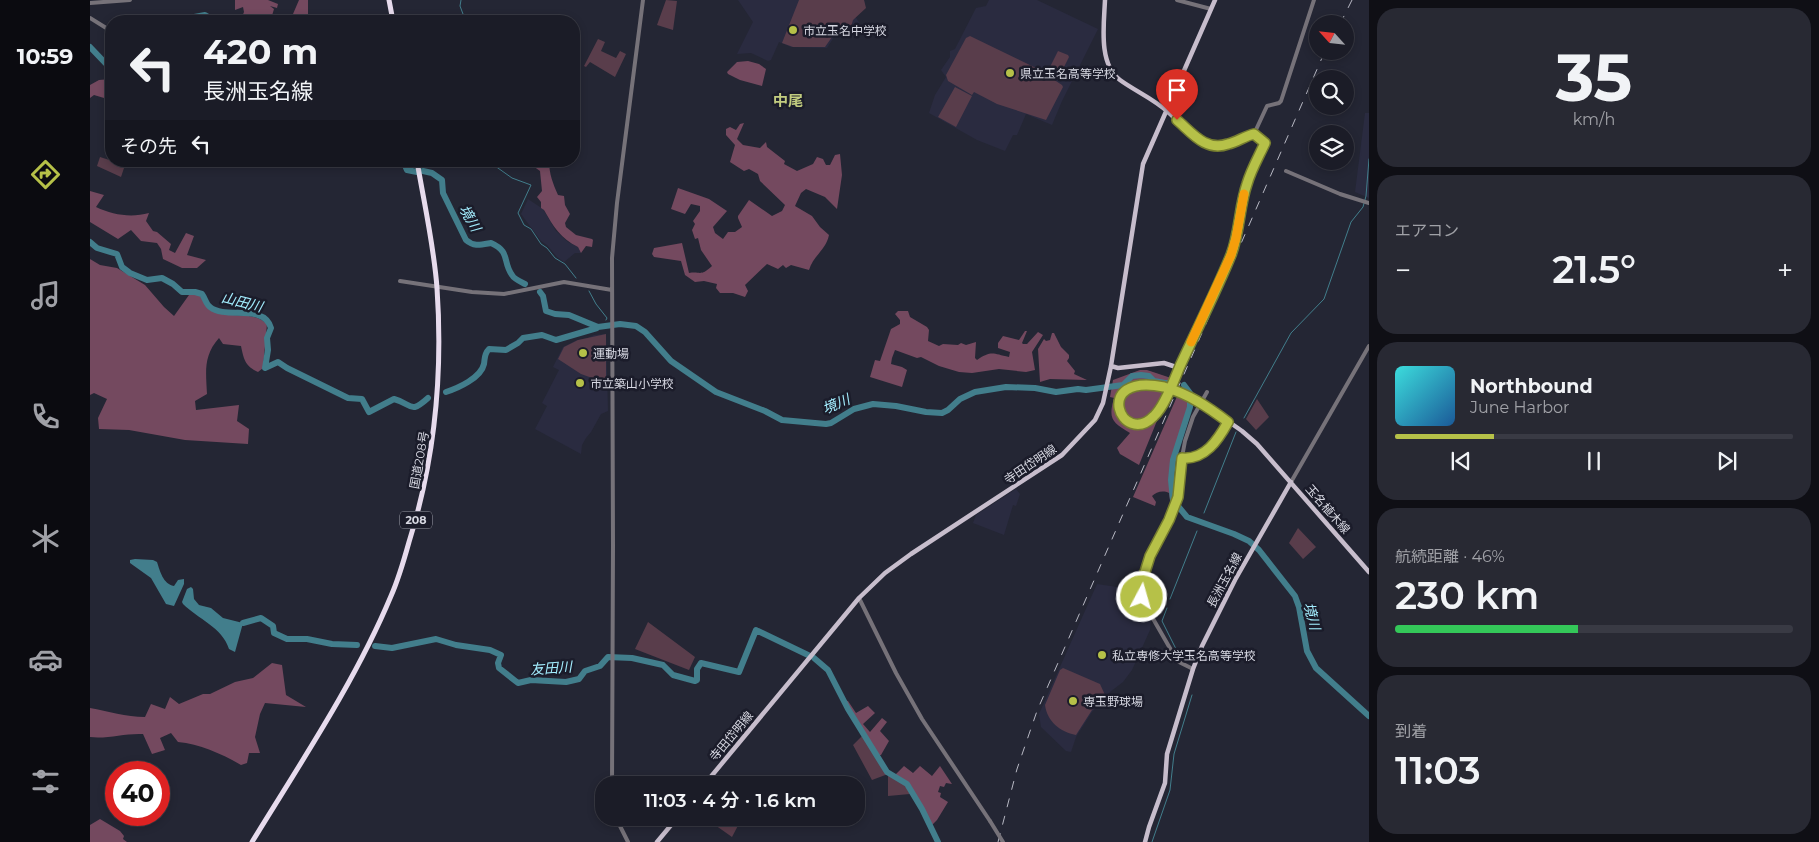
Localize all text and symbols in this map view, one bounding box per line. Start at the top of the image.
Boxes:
north arrow [1309,15,1354,60]
map controls [1309,15,1354,170]
place label: 市立玉名中学校 [803,23,887,38]
marker: 市立玉名中学校 [787,24,799,36]
text: 420 m [203,30,318,73]
icon: left [120,35,185,100]
text: 35 [1556,38,1632,117]
text: 10:59 [17,43,73,70]
place label: 県立玉名高等学校 [1020,66,1116,81]
marker: 県立玉名高等学校 [1004,67,1016,79]
pin [1156,69,1198,120]
button: search [1309,70,1354,115]
icon: arrive [1163,76,1191,104]
text: 長洲玉名線 [203,78,313,105]
district label: 中尾 [773,91,803,110]
text: km/h [1573,110,1615,129]
button: layers [1309,125,1354,170]
icon: left [187,130,215,158]
text: その先 [120,135,177,158]
icon: directions [28,157,63,192]
water label: 境川 [455,201,486,236]
text: エアコン [1395,221,1459,240]
text: 21.5° [1552,246,1636,293]
text: − [1395,253,1411,287]
text: + [1777,253,1793,287]
icon: music [28,278,63,313]
water label: 山田川 [219,288,266,316]
place label: 運動場 [593,346,629,361]
marker: 運動場 [577,347,589,359]
text: Northbound [1470,375,1593,398]
place label: 市立築山小学校 [590,376,674,391]
marker: 市立築山小学校 [574,377,586,389]
water label: 境川 [820,389,854,418]
text: June Harbor [1470,398,1569,417]
icon: phone [28,399,63,434]
street label: 国道208号 [407,430,431,490]
street label: 寺田岱明線 [1001,441,1059,487]
icon: previous [1447,447,1475,475]
icon: pause [1580,447,1608,475]
icon: next [1713,447,1741,475]
street label: 玉名植木線 [1303,481,1353,537]
road number: 208 [400,512,432,528]
icon: climate [28,521,63,556]
text: 航続距離 · 46% [1395,547,1505,566]
street label: 長洲玉名線 [1203,550,1245,610]
position arrow [1115,570,1167,622]
text: 230 km [1395,572,1539,619]
water label: 境川 [1300,600,1325,634]
icon: car [28,642,63,677]
place label: 私立専修大学玉名高等学校 [1112,648,1256,663]
marker: 私立専修大学玉名高等学校 [1096,649,1108,661]
water label: 友田川 [529,657,575,678]
place label: 専玉野球場 [1083,694,1143,709]
marker: 専玉野球場 [1067,695,1079,707]
street label: 寺田岱明線 [706,708,756,764]
text: 到着 [1395,722,1427,741]
text: 11:03 [1395,747,1481,794]
speed limit sign: 40 [105,761,170,826]
icon: filters [28,764,63,799]
text: 11:03 · 4 分 · 1.6 km [644,789,816,812]

